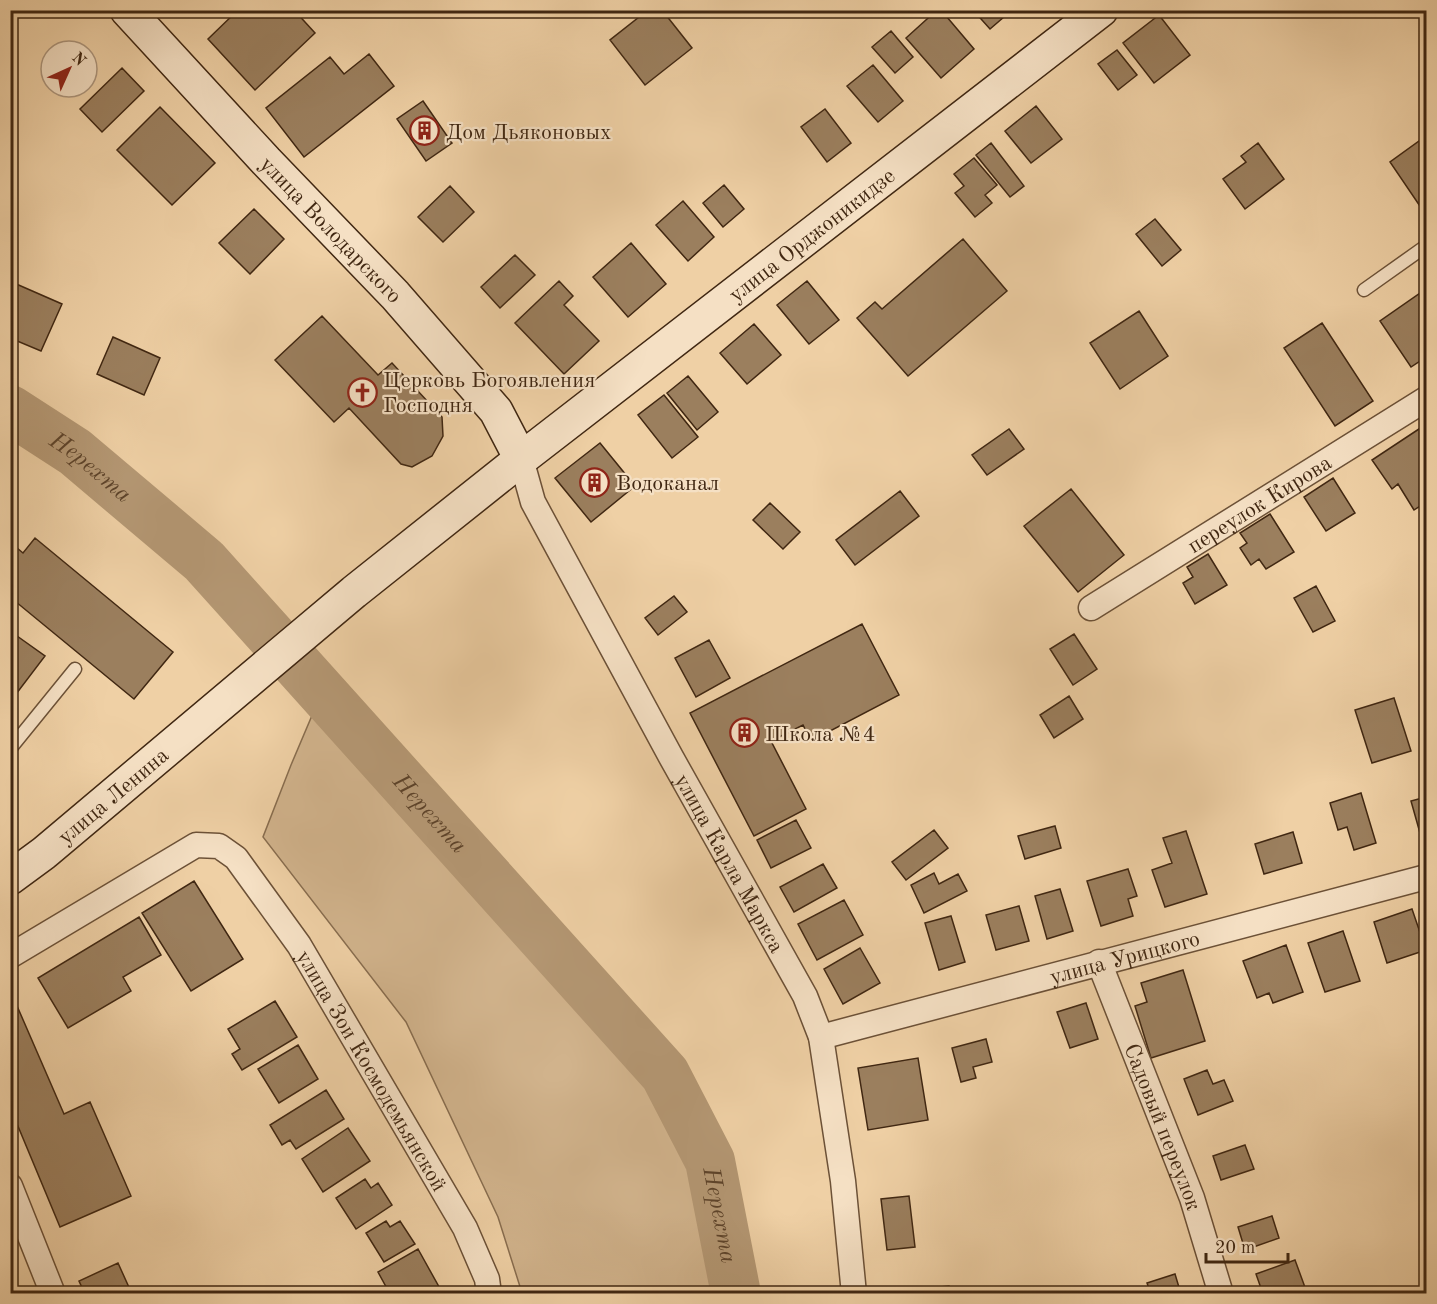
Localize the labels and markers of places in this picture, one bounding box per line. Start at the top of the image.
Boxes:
building icon: Дом Дьяконовых [409,115,441,147]
place label: Дом Дьяконовых [446,122,611,144]
place label: Церковь Богоявления Господня [383,370,595,417]
church icon: Церковь Богоявления Господня [346,376,378,408]
building icon: Водоканал [579,466,611,498]
place label: Водоканал [616,473,719,495]
building icon: Школа №4 [728,717,760,749]
place label: Школа №4 [765,724,876,746]

